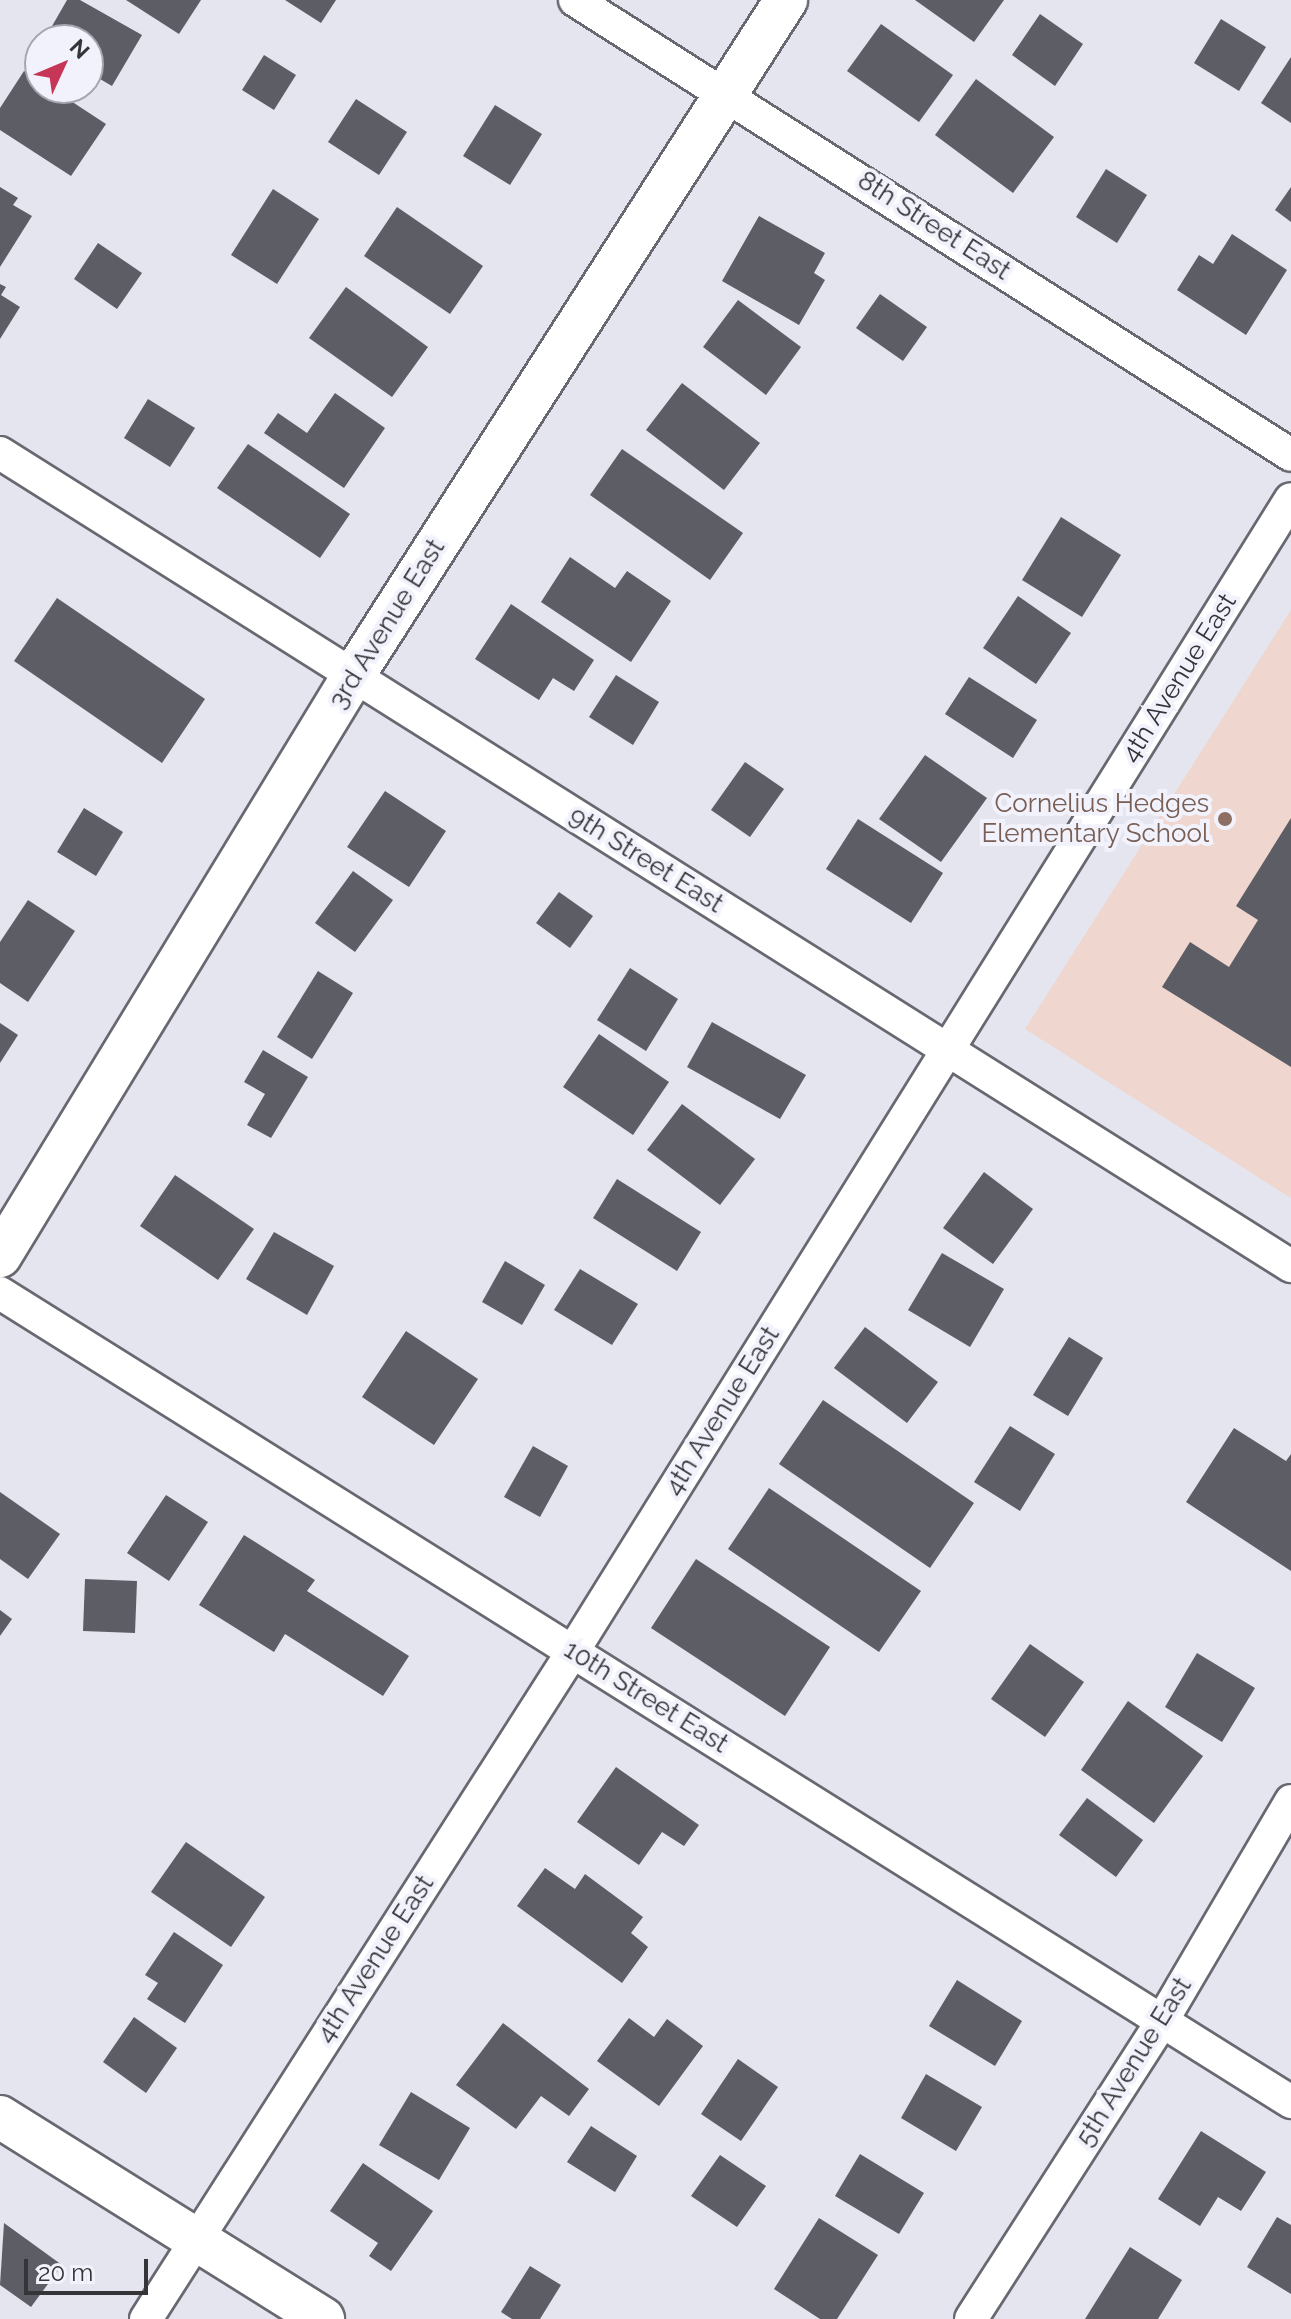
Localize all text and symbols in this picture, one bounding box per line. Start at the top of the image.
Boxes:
north arrow [24,24,104,104]
text: N [65,34,95,64]
street label: 8th Street East [852,165,1016,287]
street label: 3rd Avenue East [322,533,452,715]
street label: 4th Avenue East [1114,588,1244,768]
place label: Cornelius Hedges Elementary School [981,788,1209,850]
street label: 9th Street East [563,800,729,920]
marker: Cornelius Hedges Elementary School [1216,810,1234,828]
street label: 4th Avenue East [657,1321,787,1501]
street label: 10th Street East [558,1634,734,1760]
street label: 4th Avenue East [309,1869,441,2049]
street label: 5th Avenue East [1069,1972,1199,2152]
scale bar [28,2243,152,2293]
text: 20 m [38,2258,93,2287]

